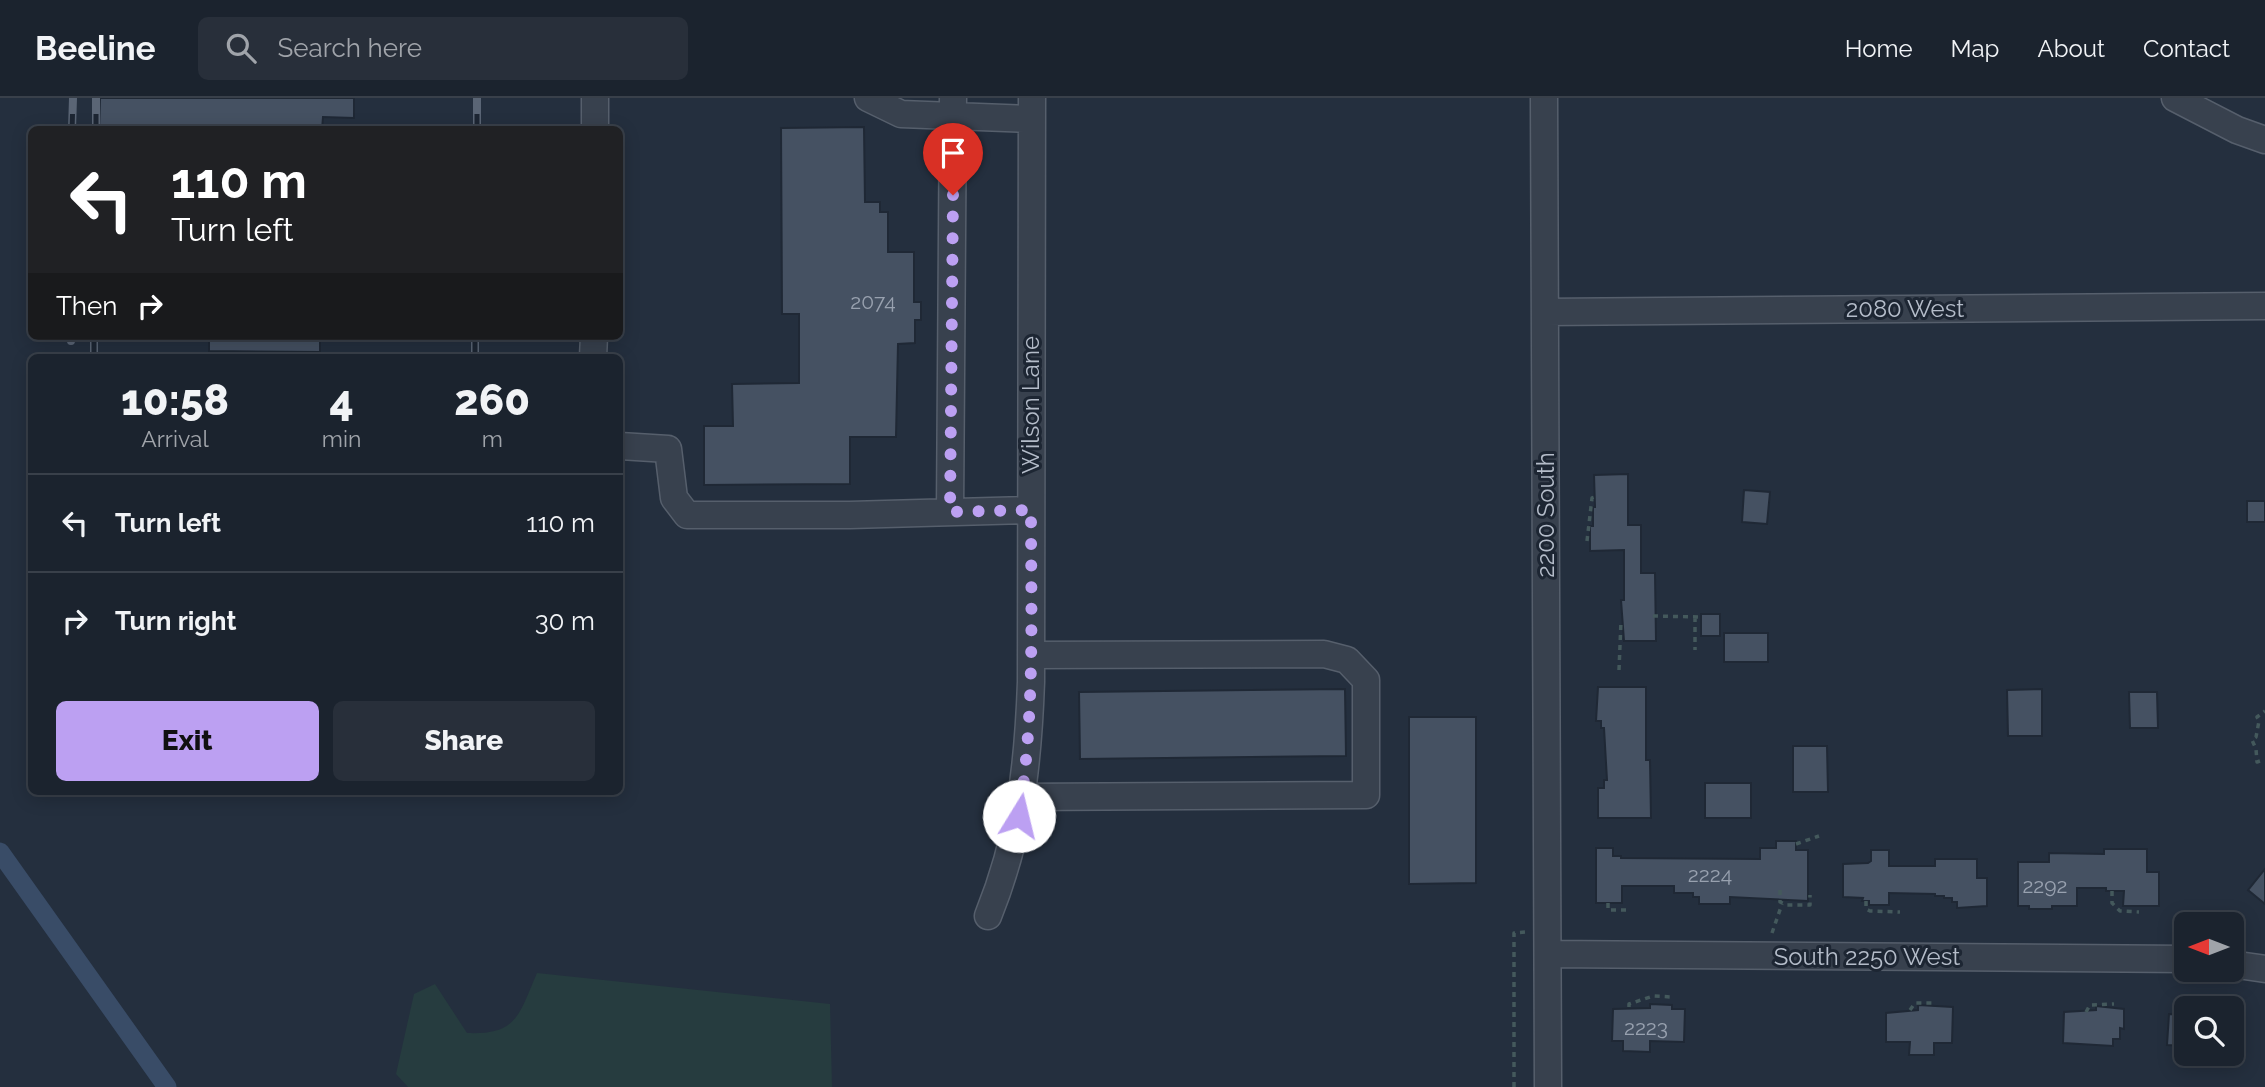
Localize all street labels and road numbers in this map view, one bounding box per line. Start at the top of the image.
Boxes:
street label: 2080 West [1846,294,1964,323]
street label: Wilson Lane [1016,336,1045,474]
street label: 2200 South [1531,452,1560,578]
street label: South 2250 West [1774,942,1960,971]

